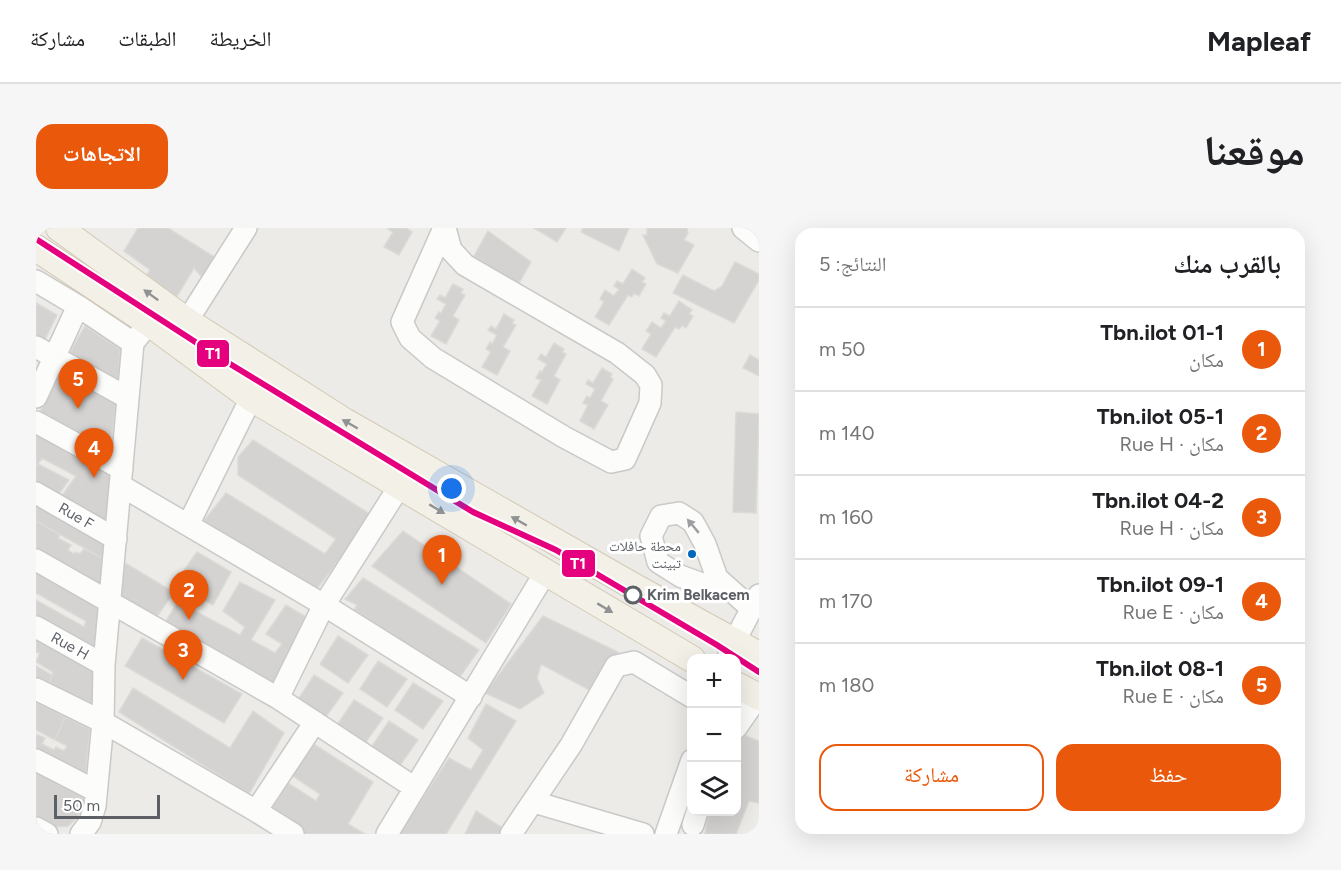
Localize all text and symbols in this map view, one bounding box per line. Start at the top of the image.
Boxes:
text: Mapleaf [1207,24,1311,58]
text: مشاركة [30,26,85,51]
text: الطبقات [118,26,177,51]
text: الخريطة [210,26,271,51]
button: الاتجاهات [36,124,168,189]
text: موقعنا [1204,125,1305,176]
text: بالقرب منك [1173,248,1281,280]
text: النتائج: 5 [819,252,886,276]
one-way arrow [143,289,158,301]
text: Tbn.ilot 01-1 [1100,319,1224,346]
text: 50 m [819,337,865,361]
text: 1 [1257,337,1266,361]
line badge: T1 [196,339,230,368]
text: T1 [205,344,221,363]
text: مكان [1189,348,1224,372]
pin: 5 [58,360,98,409]
text: Tbn.ilot 05-1 [1097,403,1224,430]
one-way arrow [341,419,358,429]
text: 140 m [819,421,874,445]
text: 2 [1256,421,1267,445]
pin: 4 [74,428,114,478]
text: مكان · Rue H [1119,432,1224,456]
your location [437,474,466,503]
text: Tbn.ilot 04-2 [1092,487,1224,514]
street label: Rue F [55,499,97,533]
one-way arrow [429,504,446,514]
text: 160 m [819,505,873,529]
text: 3 [1256,505,1267,529]
one-way arrow [511,515,527,526]
text: مكان · Rue H [1119,516,1224,540]
one-way arrow [686,518,699,534]
pin: 1 [422,536,462,585]
place label: محطة حافلات تبينت [609,538,681,572]
marker: محطة حافلات تبينت [686,548,698,560]
line badge: T1 [561,549,596,578]
text: T1 [570,554,586,573]
pin: 2 [170,570,208,620]
text: Tbn.ilot 09-1 [1097,571,1224,598]
marker: Krim Belkacem [624,586,642,604]
place label: Krim Belkacem [647,586,750,604]
text: 170 m [819,589,873,613]
text: 4 [1255,589,1268,613]
text: مكان · Rue E [1123,600,1224,624]
one-way arrow [597,603,613,614]
street label: Rue H [48,628,92,664]
pin: 3 [164,630,202,680]
map controls [687,654,741,816]
button: + [687,654,741,708]
text: Tbn.ilot 08-1 [1096,655,1224,682]
text: 180 m [819,673,874,697]
text: 5 [1256,673,1267,697]
text: مكان · Rue E [1123,684,1224,708]
button: − [687,708,741,762]
button: مشاركة [819,744,1044,811]
button: حفظ [1056,744,1281,811]
button: layers [687,762,741,816]
scale bar [54,792,160,820]
text: 50 m [63,796,100,815]

